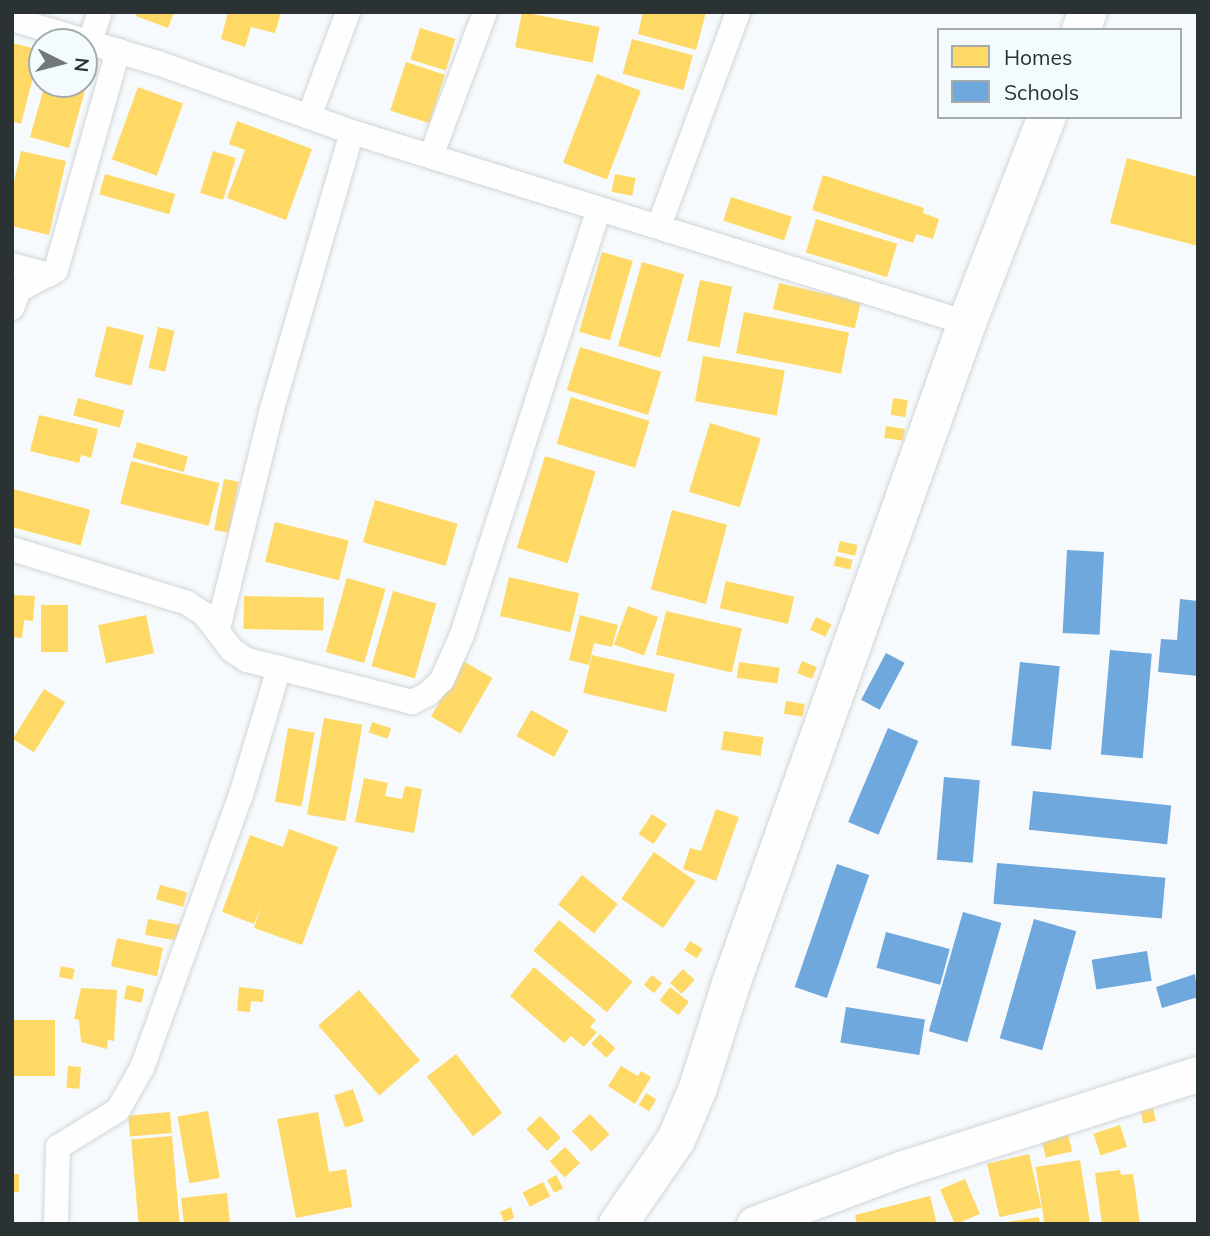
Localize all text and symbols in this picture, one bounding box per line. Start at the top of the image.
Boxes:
north arrow [28,28,98,98]
legend [937,28,1182,119]
text: Homes [1004,44,1072,70]
text: N [69,57,95,73]
text: Schools [1004,79,1079,105]

